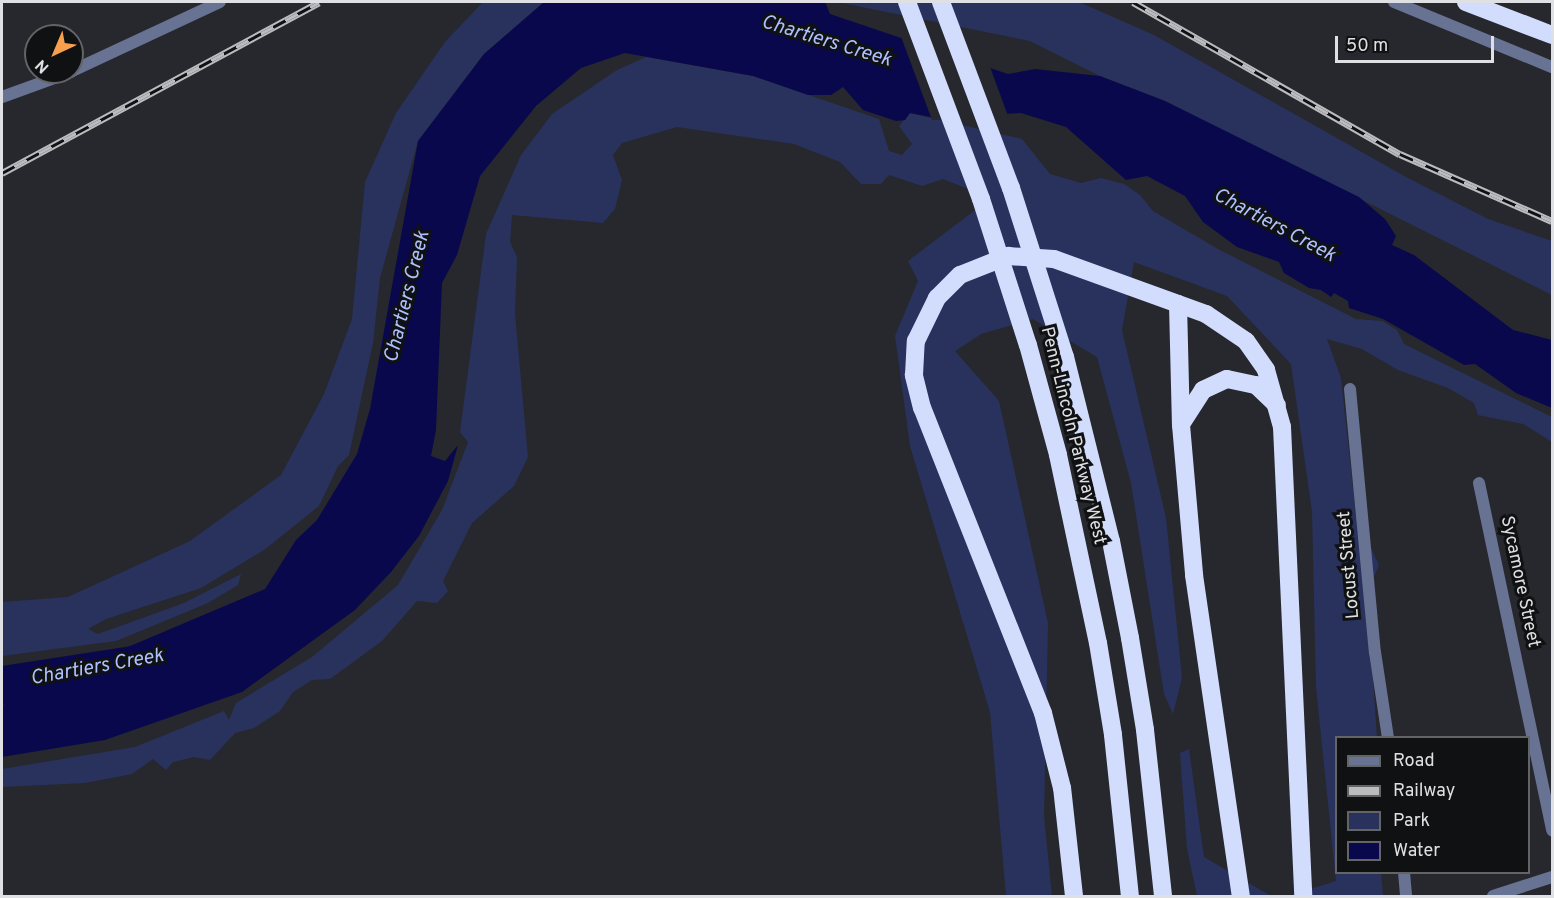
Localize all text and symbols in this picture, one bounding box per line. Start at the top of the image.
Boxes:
water label: Chartiers Creek [758,11,894,73]
north arrow [24,24,84,84]
scale bar [1338,24,1497,62]
text: 50 m [1346,35,1388,58]
text: N [32,54,54,77]
water label: Chartiers Creek [1209,184,1339,268]
water label: Chartiers Creek [380,229,436,365]
street label: Penn-Lincoln Parkway West [1034,325,1110,547]
street label: Locust Street [1335,510,1365,620]
street label: Sycamore Street [1495,514,1543,650]
water label: Chartiers Creek [29,644,165,692]
legend [1335,736,1530,874]
text: Road [1393,750,1435,773]
text: Railway [1393,780,1455,803]
text: Park [1393,810,1430,833]
text: Water [1393,840,1440,863]

